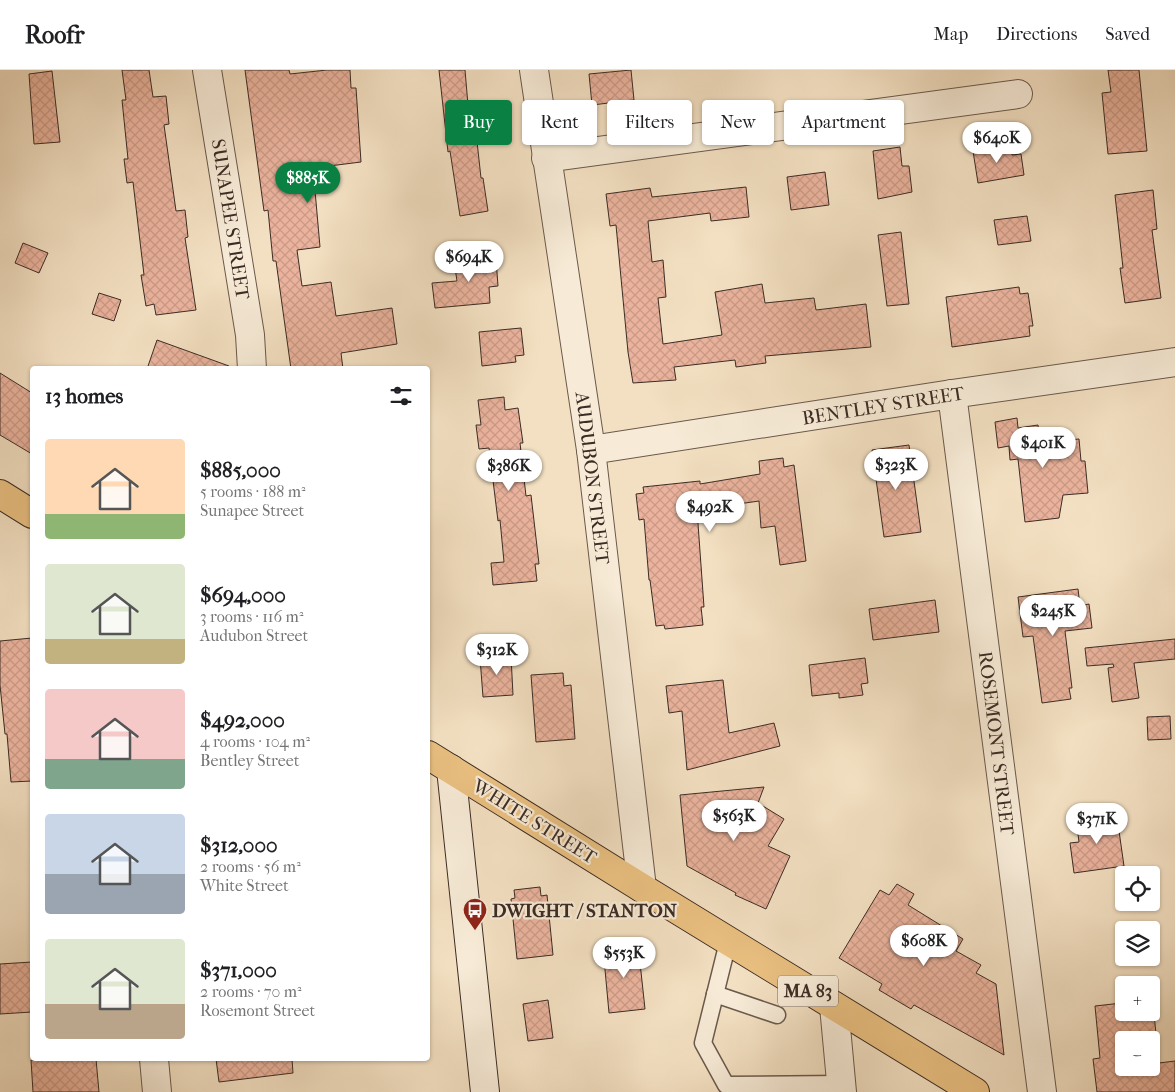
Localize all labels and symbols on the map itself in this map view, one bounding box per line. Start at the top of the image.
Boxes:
pin: $640K [962,122,1032,164]
street label: SUNAPEE STREET [206,137,254,301]
pin: $885K [273,162,343,204]
pin: $694K [434,240,504,283]
street label: BENTLEY STREET [801,382,966,430]
street label: AUDUBON STREET [570,390,614,566]
pin: $401K [1008,426,1078,469]
pin: $323K [861,448,931,491]
pin: $386K [474,450,544,492]
pin: $492K [675,490,745,533]
pin: $245K [1018,594,1088,637]
pin: $312K [462,634,532,676]
street label: ROSEMONT STREET [974,650,1018,837]
street label: WHITE STREET [468,774,601,869]
pin: $563K [699,800,769,842]
pin: $371K [1062,802,1132,845]
bus stop icon: DWIGHT / STANTON [462,897,488,931]
place label: DWIGHT / STANTON [492,900,677,922]
pin: $608K [889,924,959,967]
pin: $553K [589,936,659,979]
road number: MA 83 [778,976,838,1006]

